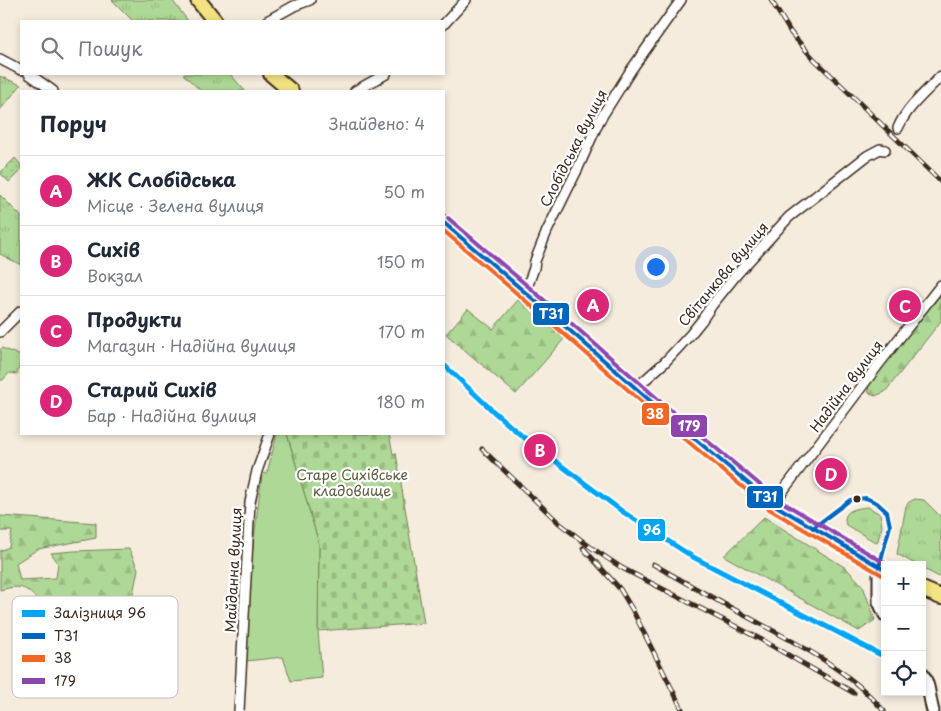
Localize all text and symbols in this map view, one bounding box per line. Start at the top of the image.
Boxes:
search box [20,20,445,75]
icon: search [38,34,66,62]
text: Пошук [78,34,143,62]
street label: Слобідська вулиця [534,85,612,211]
text: Поруч [40,107,107,139]
text: Знайдено: 4 [329,111,425,135]
text: ЖК Слобідська [87,165,236,193]
text: A [50,179,62,203]
text: 50 m [384,179,425,203]
text: Місце · Зелена вулиця [87,193,264,217]
street label: Світанкова вулиця [673,217,773,331]
text: Сихів [87,235,140,263]
text: B [51,249,61,273]
text: 150 m [377,249,425,273]
your location [643,254,669,280]
text: Вокзал [87,263,143,287]
pin: A [577,286,609,324]
pin: C [889,287,921,325]
line badge: Т31 [532,302,570,326]
text: Т31 [539,303,563,324]
text: Продукти [87,305,182,333]
text: C [50,319,62,343]
text: 170 m [379,319,425,343]
text: Магазин · Надійна вулиця [87,333,296,357]
street label: Надійна вулиця [804,336,888,436]
text: Старий Сихів [87,375,217,403]
text: D [50,389,62,413]
text: 180 m [377,389,425,413]
line badge: 38 [641,402,670,426]
text: Бар · Надійна вулиця [87,403,257,427]
text: 38 [646,403,664,424]
line badge: 179 [670,414,708,438]
text: 179 [678,415,700,436]
pin: B [524,431,556,469]
pin: D [815,455,847,493]
park label: Старе Сихівське кладовище [296,464,408,501]
line badge: Т31 [746,485,784,509]
text: Т31 [753,486,777,507]
unlabelled marker [852,494,862,504]
street label: Майданна вулиця [219,507,247,633]
line badge: 96 [637,518,666,542]
text: 96 [643,519,661,540]
map controls [881,561,926,696]
button: + [881,561,926,606]
legend [12,596,178,698]
text: Залізниця 96 [53,602,146,623]
button: − [881,606,926,651]
text: Т31 [54,625,78,646]
text: 38 [54,647,72,668]
button: locate [881,651,926,696]
text: 179 [54,670,76,691]

